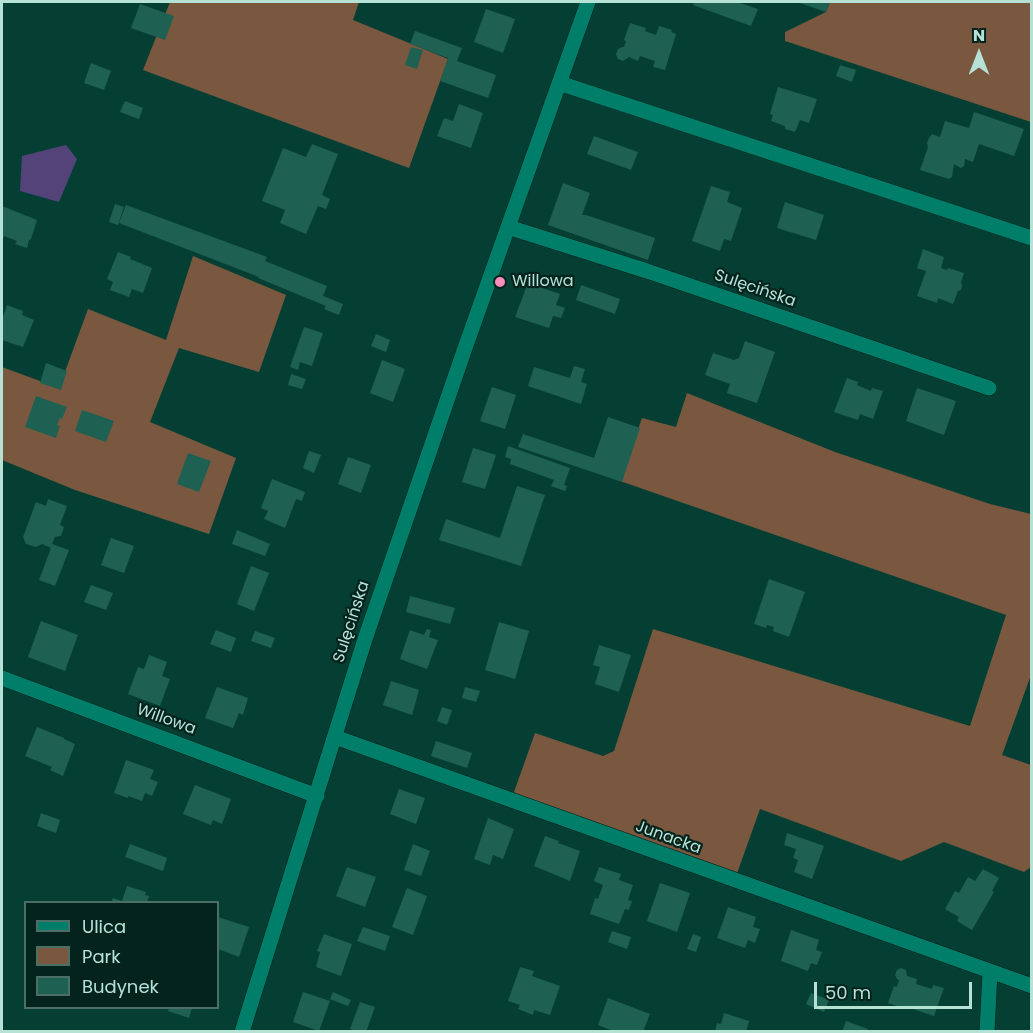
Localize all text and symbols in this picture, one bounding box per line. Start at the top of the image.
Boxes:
north arrow [949,24,1009,84]
text: N [973,24,985,47]
street label: Sulęcińska [712,266,798,312]
place label: Willowa [512,272,574,292]
marker: Willowa [493,275,507,289]
street label: Sulęcińska [330,579,374,665]
street label: Willowa [134,700,198,740]
street label: Junacka [633,817,703,859]
legend [24,901,219,1009]
text: Ulica [82,914,126,939]
text: Park [82,944,121,969]
scale bar [817,970,974,1008]
text: Budynek [82,974,159,999]
text: 50 m [825,980,871,1005]

